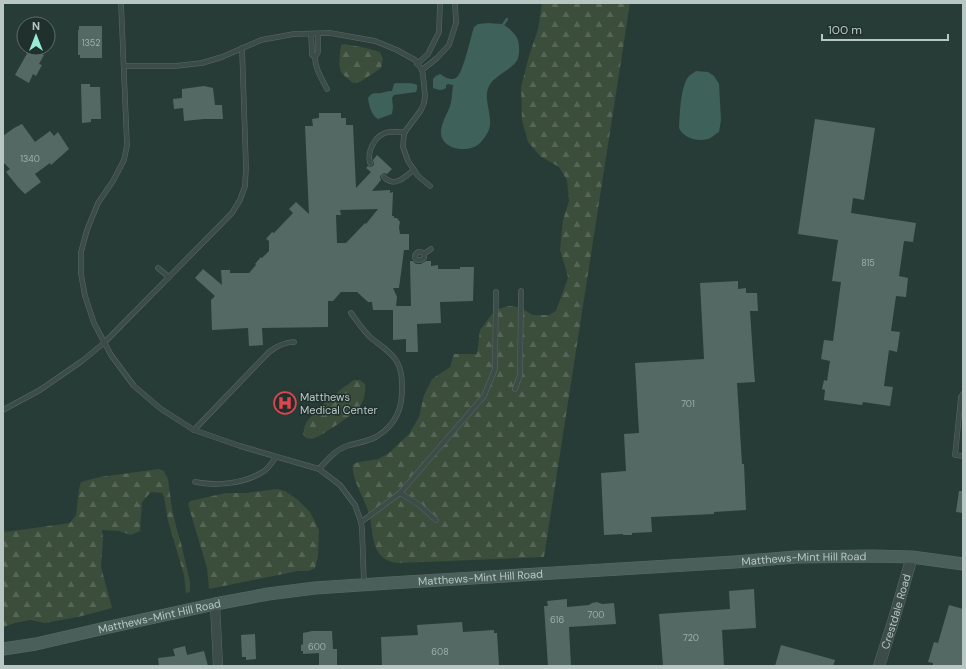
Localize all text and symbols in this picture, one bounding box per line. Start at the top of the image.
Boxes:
north arrow [16,16,56,56]
scale bar [822,16,948,42]
text: N [32,19,40,33]
text: 100 m [828,22,862,38]
house number: 1352 [82,37,100,49]
house number: 1340 [20,153,40,165]
house number: 815 [861,257,875,269]
hospital icon: Matthews Medical Center [272,390,298,416]
place label: Matthews Medical Center [300,390,378,417]
house number: 701 [681,398,695,410]
street label: Matthews-Mint Hill Road [741,549,867,568]
street label: Matthews-Mint Hill Road [418,567,544,588]
street label: Crestdale Road [878,572,914,651]
street label: Matthews-Mint Hill Road [97,596,222,636]
house number: 700 [588,609,605,621]
house number: 616 [550,614,564,626]
house number: 720 [683,632,699,644]
house number: 600 [308,641,326,653]
house number: 608 [431,646,449,658]

